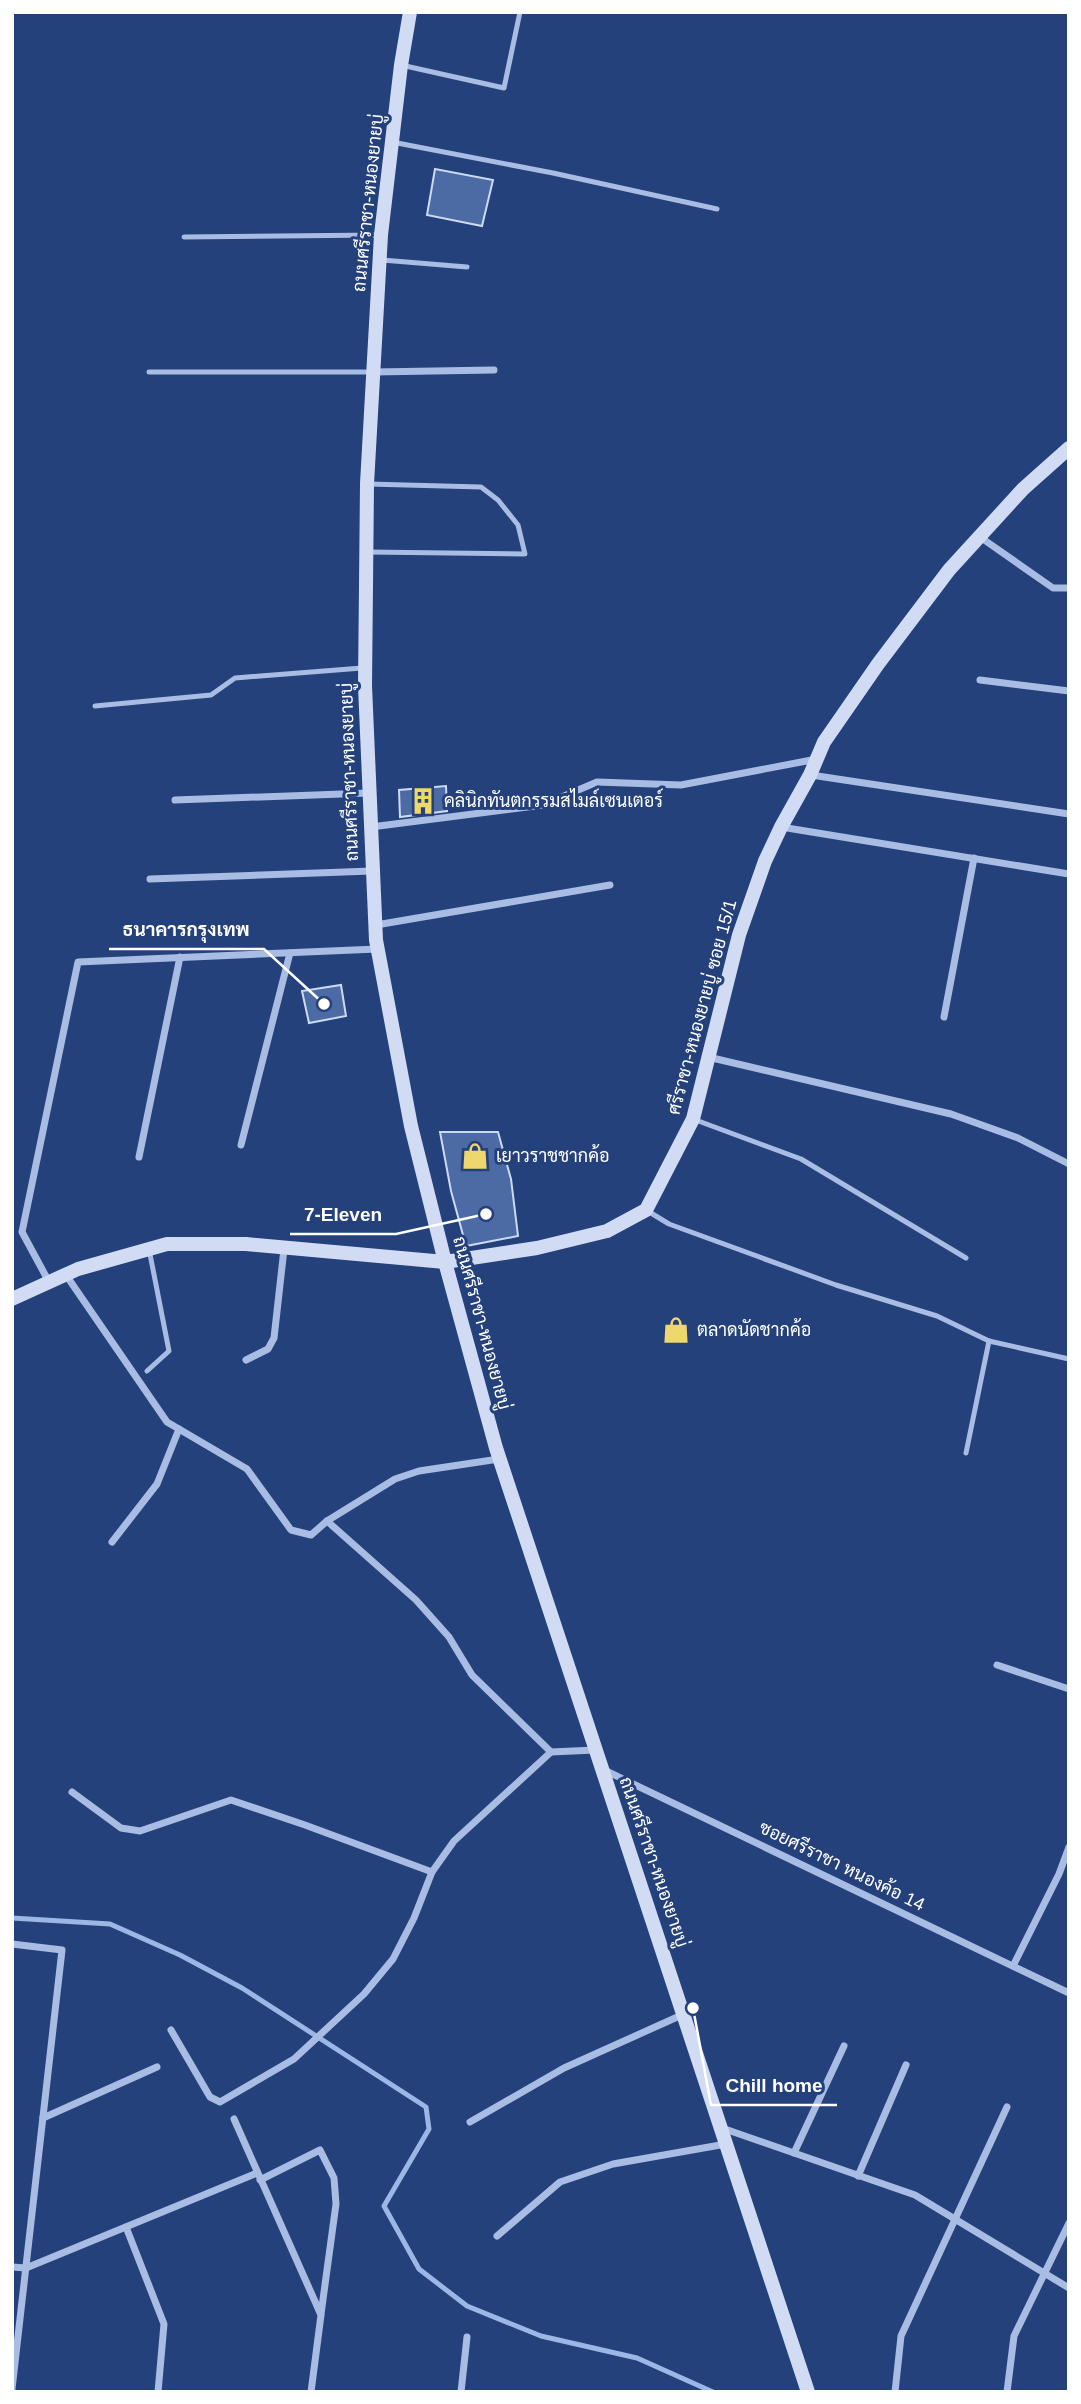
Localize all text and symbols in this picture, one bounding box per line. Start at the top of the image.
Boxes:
street label: ถนนศรีราชา-หนองยายบู่ [346,113,390,293]
street label: ถนนศรีราชา-หนองยายบู่ [333,682,365,862]
building icon: คลินิกทันตกรรมสไมล์เซนเตอร์ [408,786,438,816]
place label: คลินิกทันตกรรมสไมล์เซนเตอร์ [444,788,663,811]
street label: ศรีราชา-หนองยายบู่ ซอย 15/1 [661,896,743,1118]
callout: ธนาคารกรุงเทพ [109,909,264,949]
text: ธนาคารกรุงเทพ [122,919,250,944]
shop icon: เยาวราชชากค้อ [460,1141,490,1171]
place label: เยาวราชชากค้อ [496,1144,610,1166]
callout: 7-Eleven [290,1194,396,1234]
text: 7-Eleven [304,1204,382,1225]
street label: ถนนศรีราชา-หนองยายบู่ [446,1233,518,1413]
shop icon: ตลาดนัดชากค้อ [661,1315,691,1345]
place label: ตลาดนัดชากค้อ [697,1318,811,1340]
street label: ถนนศรีราชา-หนองยายบู่ [613,1773,695,1951]
street label: ซอยศรีราชา หนองค้อ 14 [756,1814,929,1915]
callout: Chill home [711,2065,837,2105]
text: Chill home [725,2075,823,2096]

